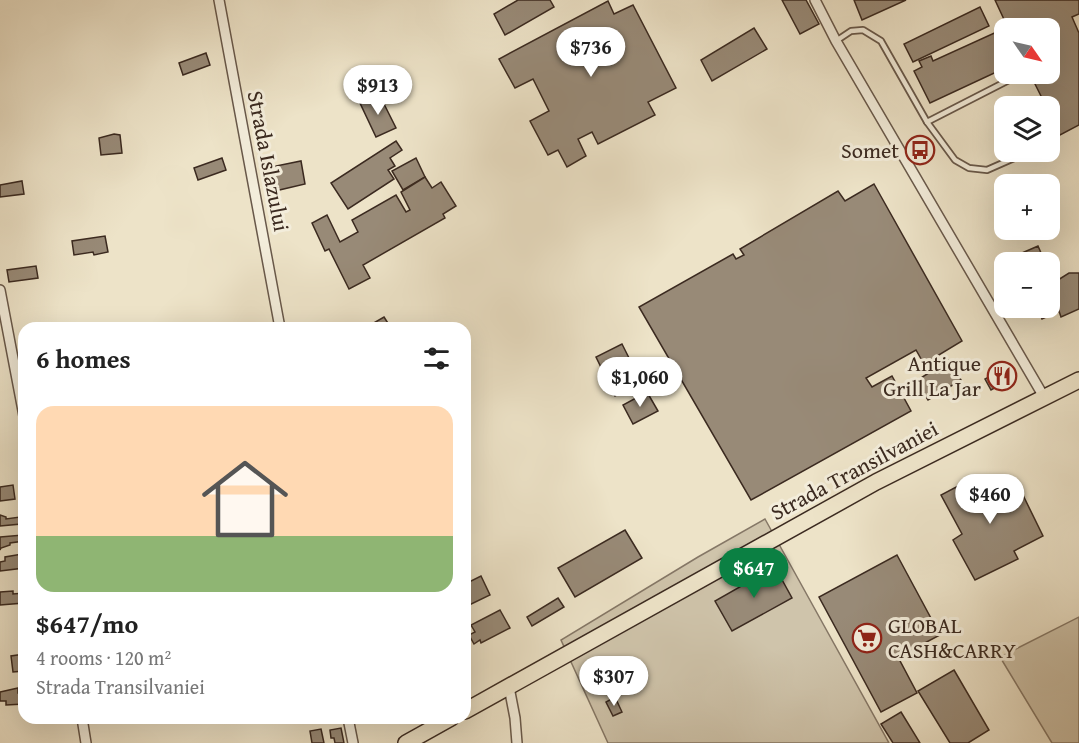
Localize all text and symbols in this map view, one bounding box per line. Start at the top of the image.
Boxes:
north arrow [994,18,1060,84]
map controls [994,18,1060,318]
pin: $736 [555,27,627,78]
text: $736 [570,32,612,61]
pin: $913 [342,65,414,116]
text: $913 [357,70,399,99]
street label: Strada Islazului [240,88,298,234]
button: layers [994,96,1060,162]
place label: Somet [841,134,899,166]
bus stop icon: Somet [904,134,936,166]
button: + [994,174,1060,240]
button: − [994,252,1060,318]
text: 6 homes [36,339,131,378]
icon: filters [420,342,453,375]
place label: Antique Grill La Jar [883,347,981,404]
pin: $1,060 [591,357,689,408]
restaurant icon: Antique Grill La Jar [986,360,1018,392]
text: $1,060 [611,362,669,391]
street label: Strada Transilvaniei [764,412,944,528]
icon: home [191,445,299,553]
pin: $460 [954,474,1026,525]
text: $460 [969,479,1011,508]
pin: $647 [718,548,790,599]
text: $647 [733,553,775,582]
text: $647/mo [36,604,138,643]
place label: GLOBAL CASH&CARRY [888,609,1016,666]
supermarket icon: GLOBAL CASH&CARRY [851,622,883,654]
text: 4 rooms · 120 m² [36,643,171,672]
pin: $307 [578,656,650,707]
text: $307 [593,661,635,690]
text: Strada Transilvaniei [36,672,205,701]

